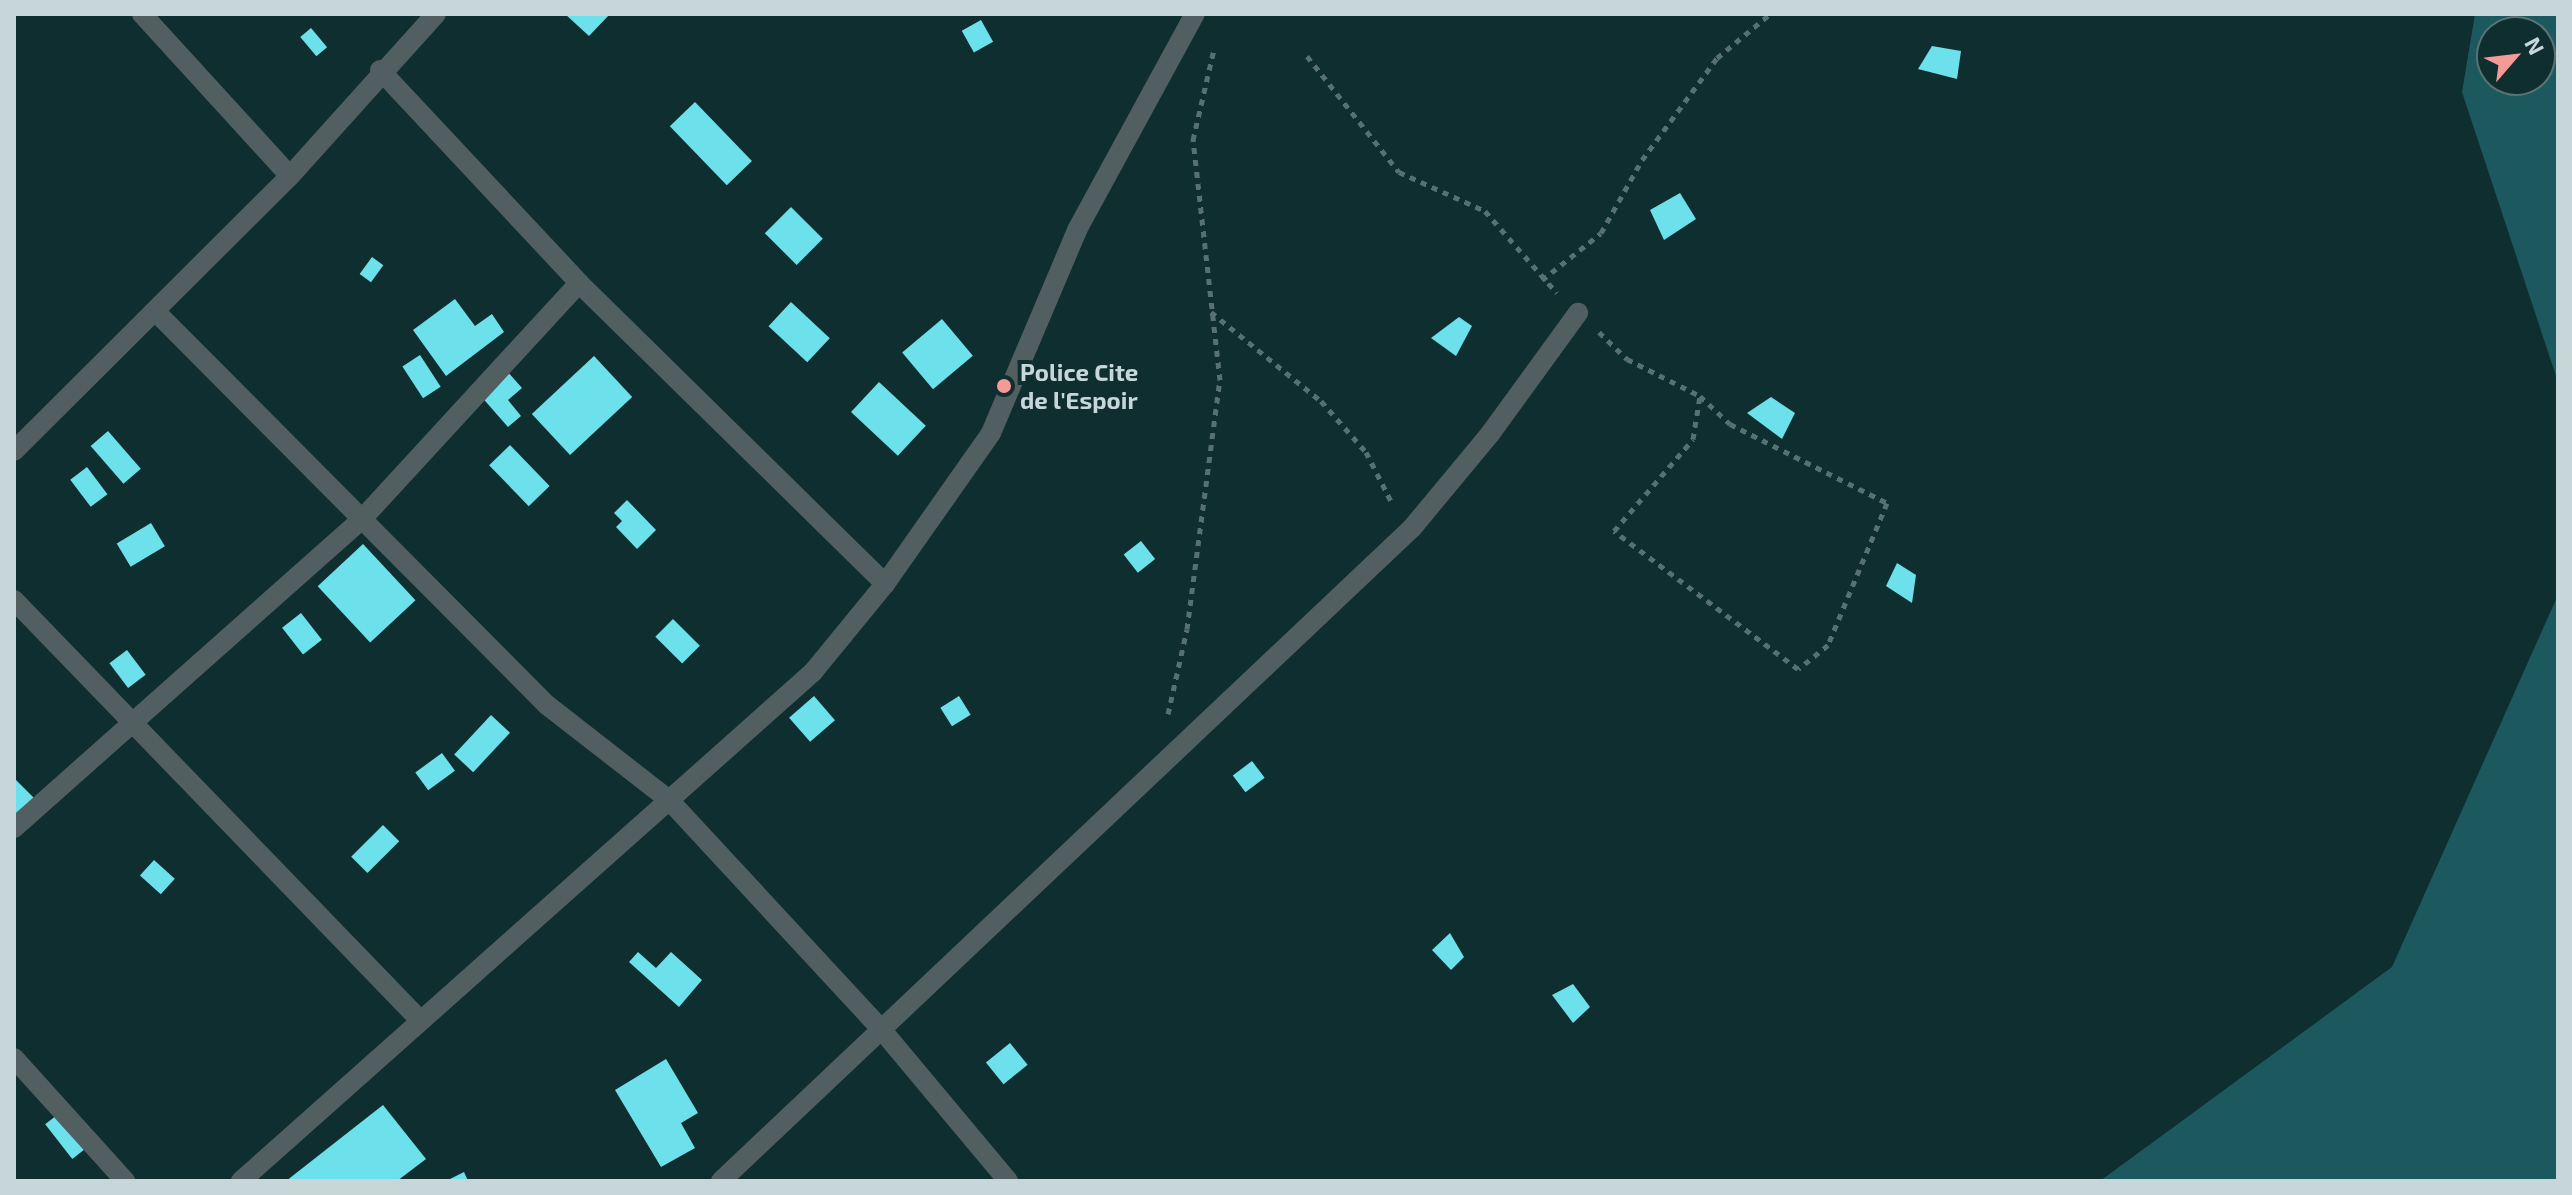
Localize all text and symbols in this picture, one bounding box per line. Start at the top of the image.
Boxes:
north arrow [2476,16,2556,96]
text: N [2520,33,2551,59]
place label: Police Cite de l'Espoir [1020,358,1138,414]
marker: Police Cite de l'Espoir [995,377,1013,395]

